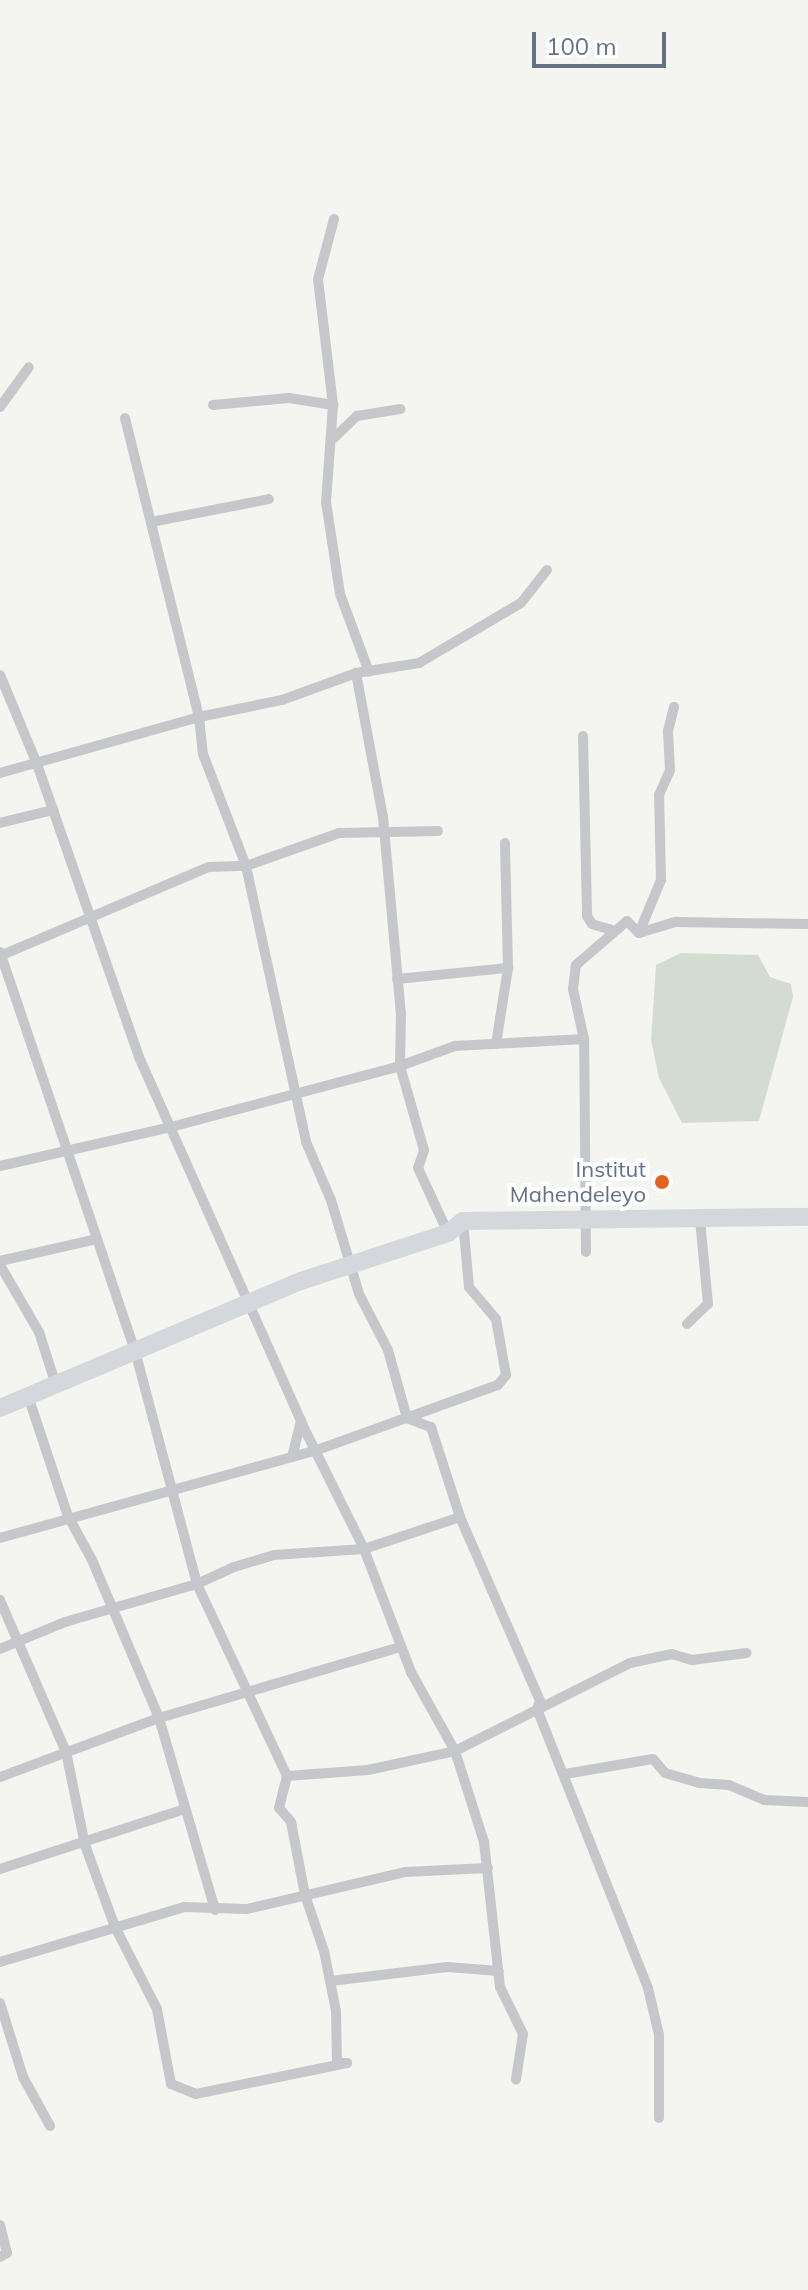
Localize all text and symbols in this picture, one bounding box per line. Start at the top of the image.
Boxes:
scale bar [536,16,670,66]
text: 100 m [546,31,617,61]
place label: Institut Mahendeleyo [510,1156,646,1208]
marker: Institut Mahendeleyo [653,1173,671,1191]

